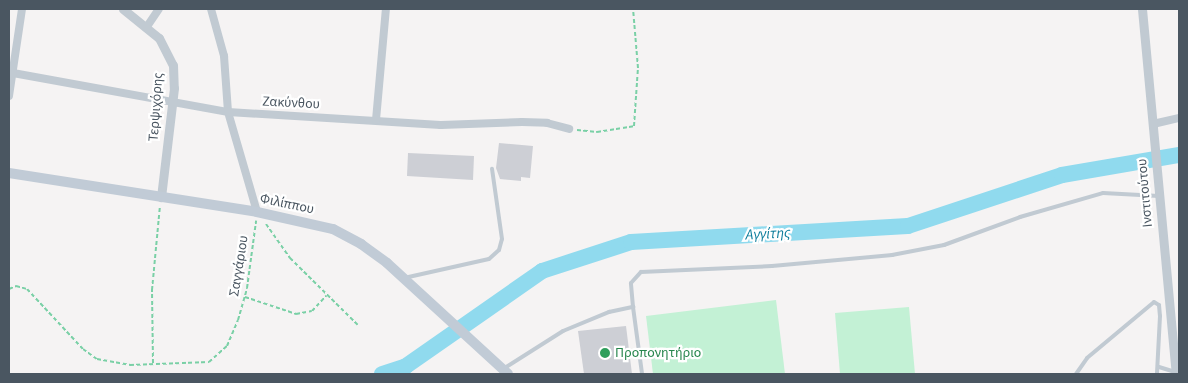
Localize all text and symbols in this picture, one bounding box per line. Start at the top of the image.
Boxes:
street label: Τερψιχόρης [145,72,167,142]
street label: Ζακύνθου [262,93,320,113]
street label: Ινστιτούτου [1134,158,1156,228]
street label: Φιλίππου [258,190,316,218]
water label: Αγγίτης [745,224,791,244]
street label: Σαγγάριου [226,234,252,298]
place label: Προπονητήριο [615,345,701,361]
marker: Προπονητήριο [599,347,611,359]

